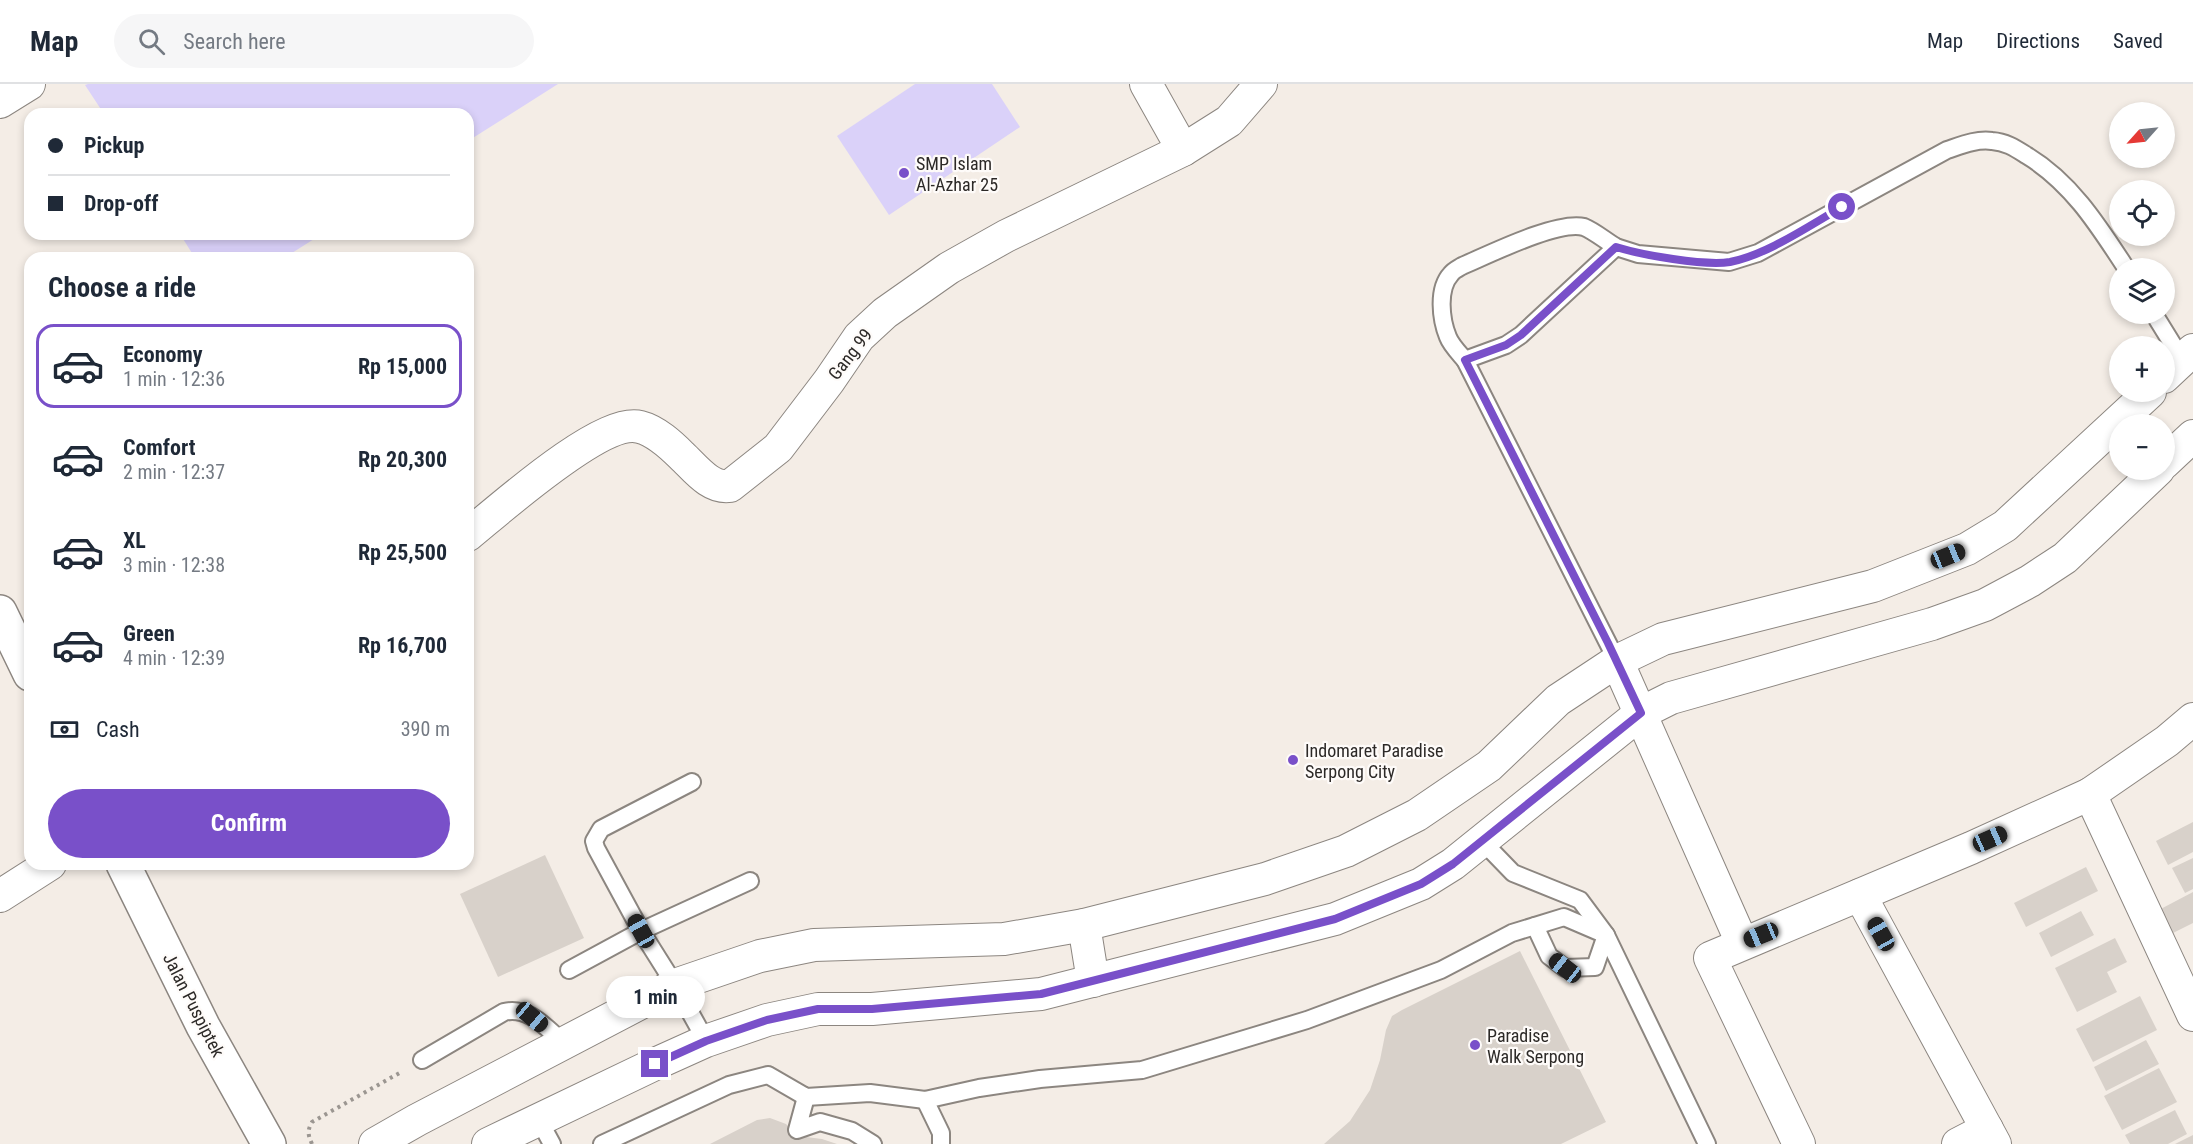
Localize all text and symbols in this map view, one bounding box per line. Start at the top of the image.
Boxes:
search box [114,14,534,68]
text: Map [30,25,78,58]
icon: search [135,25,168,58]
text: Search here [183,29,286,54]
text: Map [1927,29,1963,53]
text: Directions [1996,29,2080,53]
text: Saved [2113,29,2163,53]
north arrow [2109,102,2175,168]
map controls [2109,102,2175,480]
text: Pickup [84,133,144,158]
place label: SMP Islam Al-Azhar 25 [916,153,998,195]
marker: SMP Islam Al-Azhar 25 [897,166,911,180]
button: locate [2109,180,2175,246]
text: Drop-off [84,191,158,216]
route start [1828,193,1855,220]
button: layers [2109,258,2175,324]
text: Choose a ride [48,272,196,304]
street label: Gang 99 [824,324,876,384]
button: + [2109,336,2175,402]
icon: car [51,339,105,393]
text: Economy [123,342,203,367]
text: Rp 15,000 [358,354,447,379]
text: 1 min · 12:36 [123,367,225,391]
button: − [2109,414,2175,480]
icon: car [51,432,105,486]
text: Comfort [123,435,196,460]
text: Rp 20,300 [358,447,447,472]
text: 2 min · 12:37 [123,460,225,484]
icon: car [51,525,105,579]
text: XL [123,528,146,553]
text: Rp 25,500 [358,540,447,565]
car [1928,541,1968,571]
text: 3 min · 12:38 [123,553,225,577]
icon: car [51,618,105,672]
text: Green [123,621,175,646]
text: Rp 16,700 [358,633,447,658]
text: 4 min · 12:39 [123,646,225,670]
icon: cash [48,713,81,746]
text: Cash [96,717,140,742]
text: 390 m [401,717,450,741]
place label: Indomaret Paradise Serpong City [1305,740,1444,782]
marker: Indomaret Paradise Serpong City [1286,753,1300,767]
button: Confirm [48,789,450,858]
car [1970,823,2010,855]
car [624,911,658,951]
car [1864,914,1898,954]
car [1741,920,1781,950]
street label: Jalan Puspiptek [159,950,229,1060]
car [1545,950,1585,986]
callout: 1 min [606,977,704,1019]
text: 1 min [633,985,678,1009]
car [512,999,552,1035]
place label: Paradise Walk Serpong [1487,1025,1584,1067]
marker: Paradise Walk Serpong [1468,1038,1482,1052]
route end [641,1050,668,1077]

